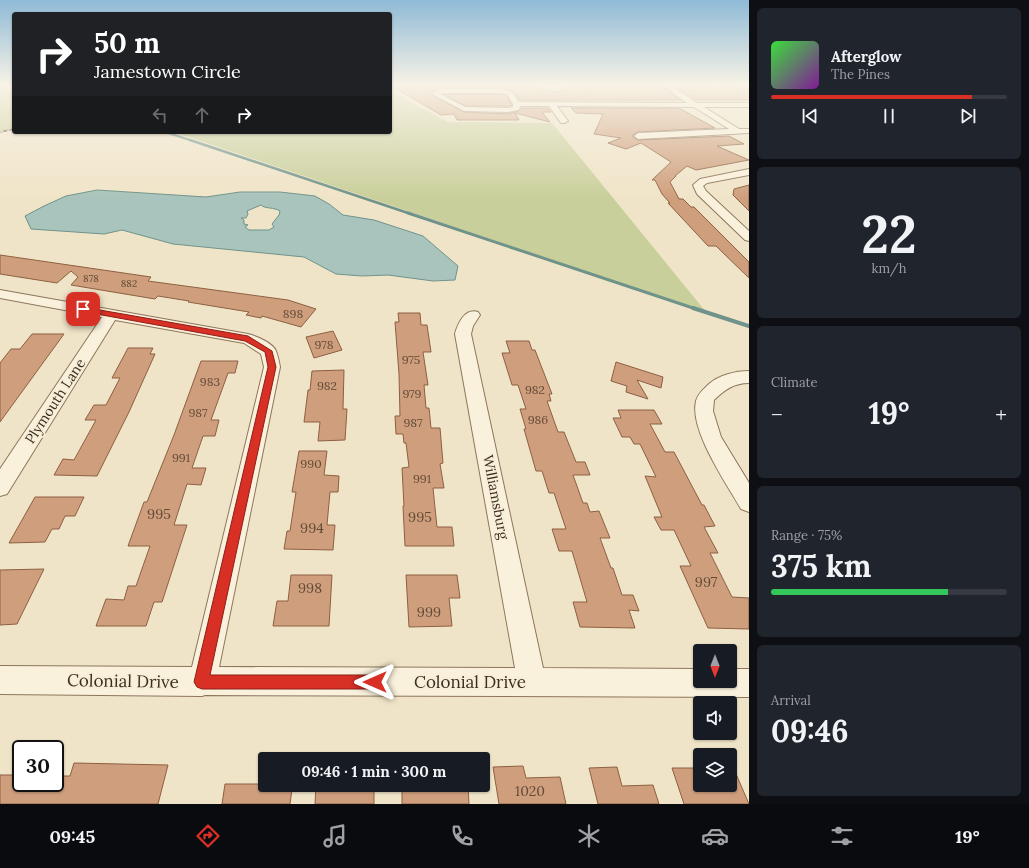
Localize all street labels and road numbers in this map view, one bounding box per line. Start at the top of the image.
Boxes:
street label: Plymouth Lane [21,355,89,447]
street label: Williamsburg [479,453,513,541]
street label: Colonial Drive [67,669,179,693]
street label: Colonial Drive [414,671,526,693]

